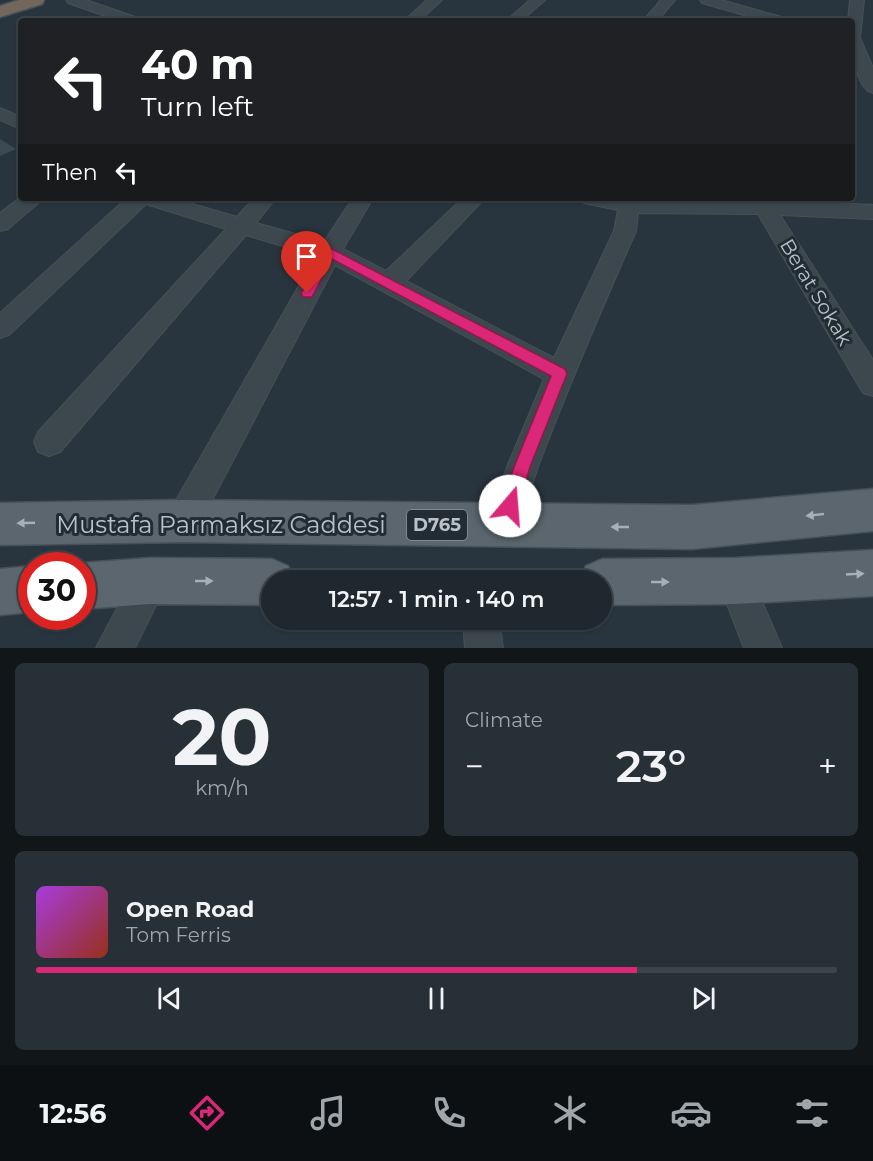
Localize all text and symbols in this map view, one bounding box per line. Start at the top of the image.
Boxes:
text: 40 m [141,38,254,90]
icon: left [42,42,120,120]
text: Turn left [141,90,254,123]
icon: left [110,156,143,189]
text: Then [42,159,98,186]
pin [281,231,332,293]
street label: Berat Sokak [775,234,857,350]
icon: arrive [290,240,323,273]
position arrow [478,474,542,538]
street label: Mustafa Parmaksız Caddesi [56,510,386,539]
road number: D765 [407,510,467,540]
one-way arrow [805,510,824,520]
one-way arrow [17,519,36,528]
one-way arrow [611,522,630,532]
speed limit sign: 30 [18,552,96,630]
one-way arrow [845,569,864,579]
one-way arrow [194,576,213,586]
one-way arrow [650,577,669,587]
text: 12:57 · 1 min · 140 m [329,586,544,613]
text: 20 [173,689,271,785]
text: Climate [465,708,543,732]
text: 23° [616,738,686,793]
text: − [465,746,484,786]
text: + [818,746,837,786]
text: km/h [195,776,249,800]
text: Open Road [126,896,254,923]
text: Tom Ferris [126,923,231,947]
icon: previous [153,982,186,1015]
icon: pause [420,982,453,1015]
icon: next [687,982,720,1015]
icon: directions [186,1092,228,1134]
icon: music [307,1092,349,1134]
icon: phone [428,1092,470,1134]
icon: climate [549,1092,591,1134]
icon: car [670,1092,712,1134]
icon: filters [791,1092,833,1134]
text: 12:56 [40,1097,106,1130]

